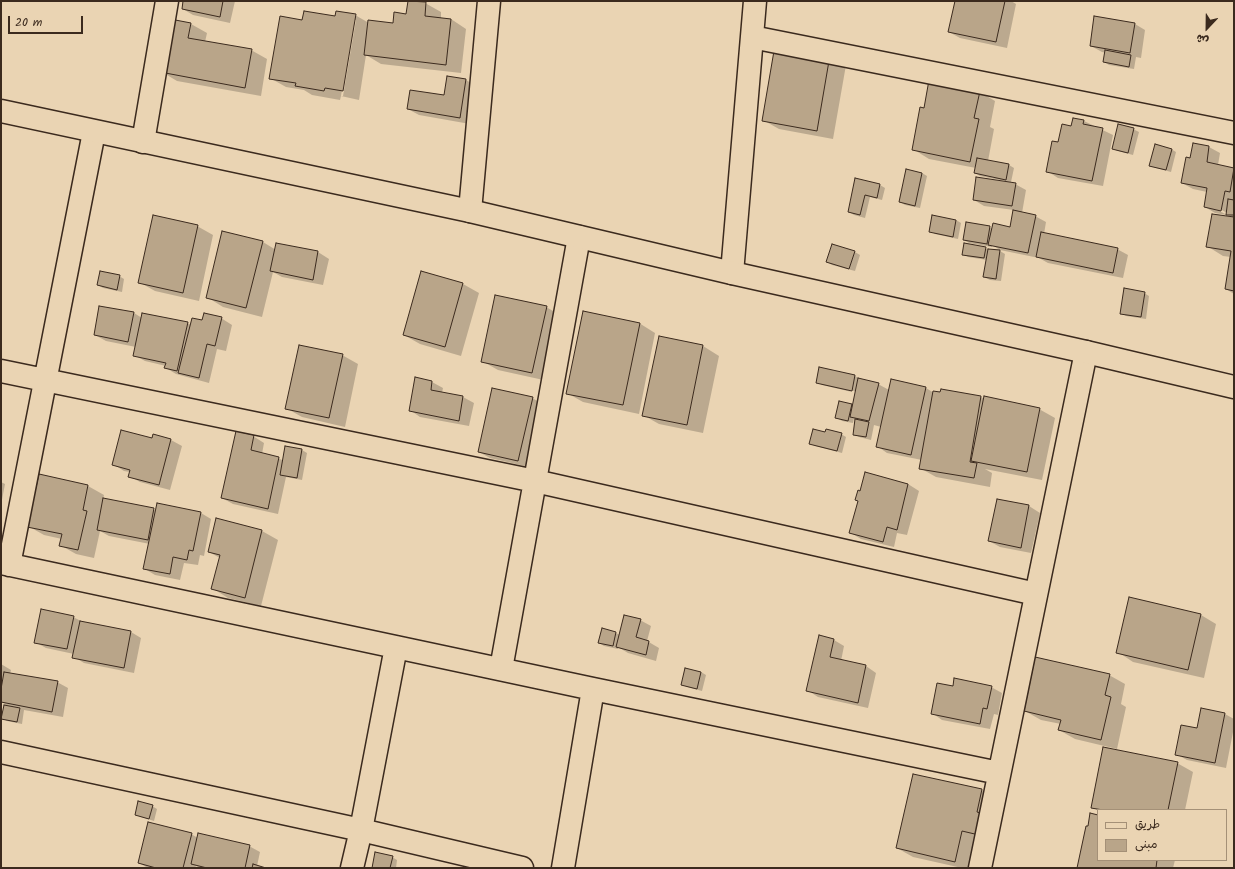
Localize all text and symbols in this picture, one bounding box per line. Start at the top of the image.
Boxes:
scale bar [10,8,85,34]
north arrow [1187,8,1227,48]
text: 20 m [15,13,42,32]
text: ش [1194,29,1211,50]
legend [1097,809,1227,861]
text: طريق [1135,815,1160,834]
text: مبنى [1135,835,1158,854]

